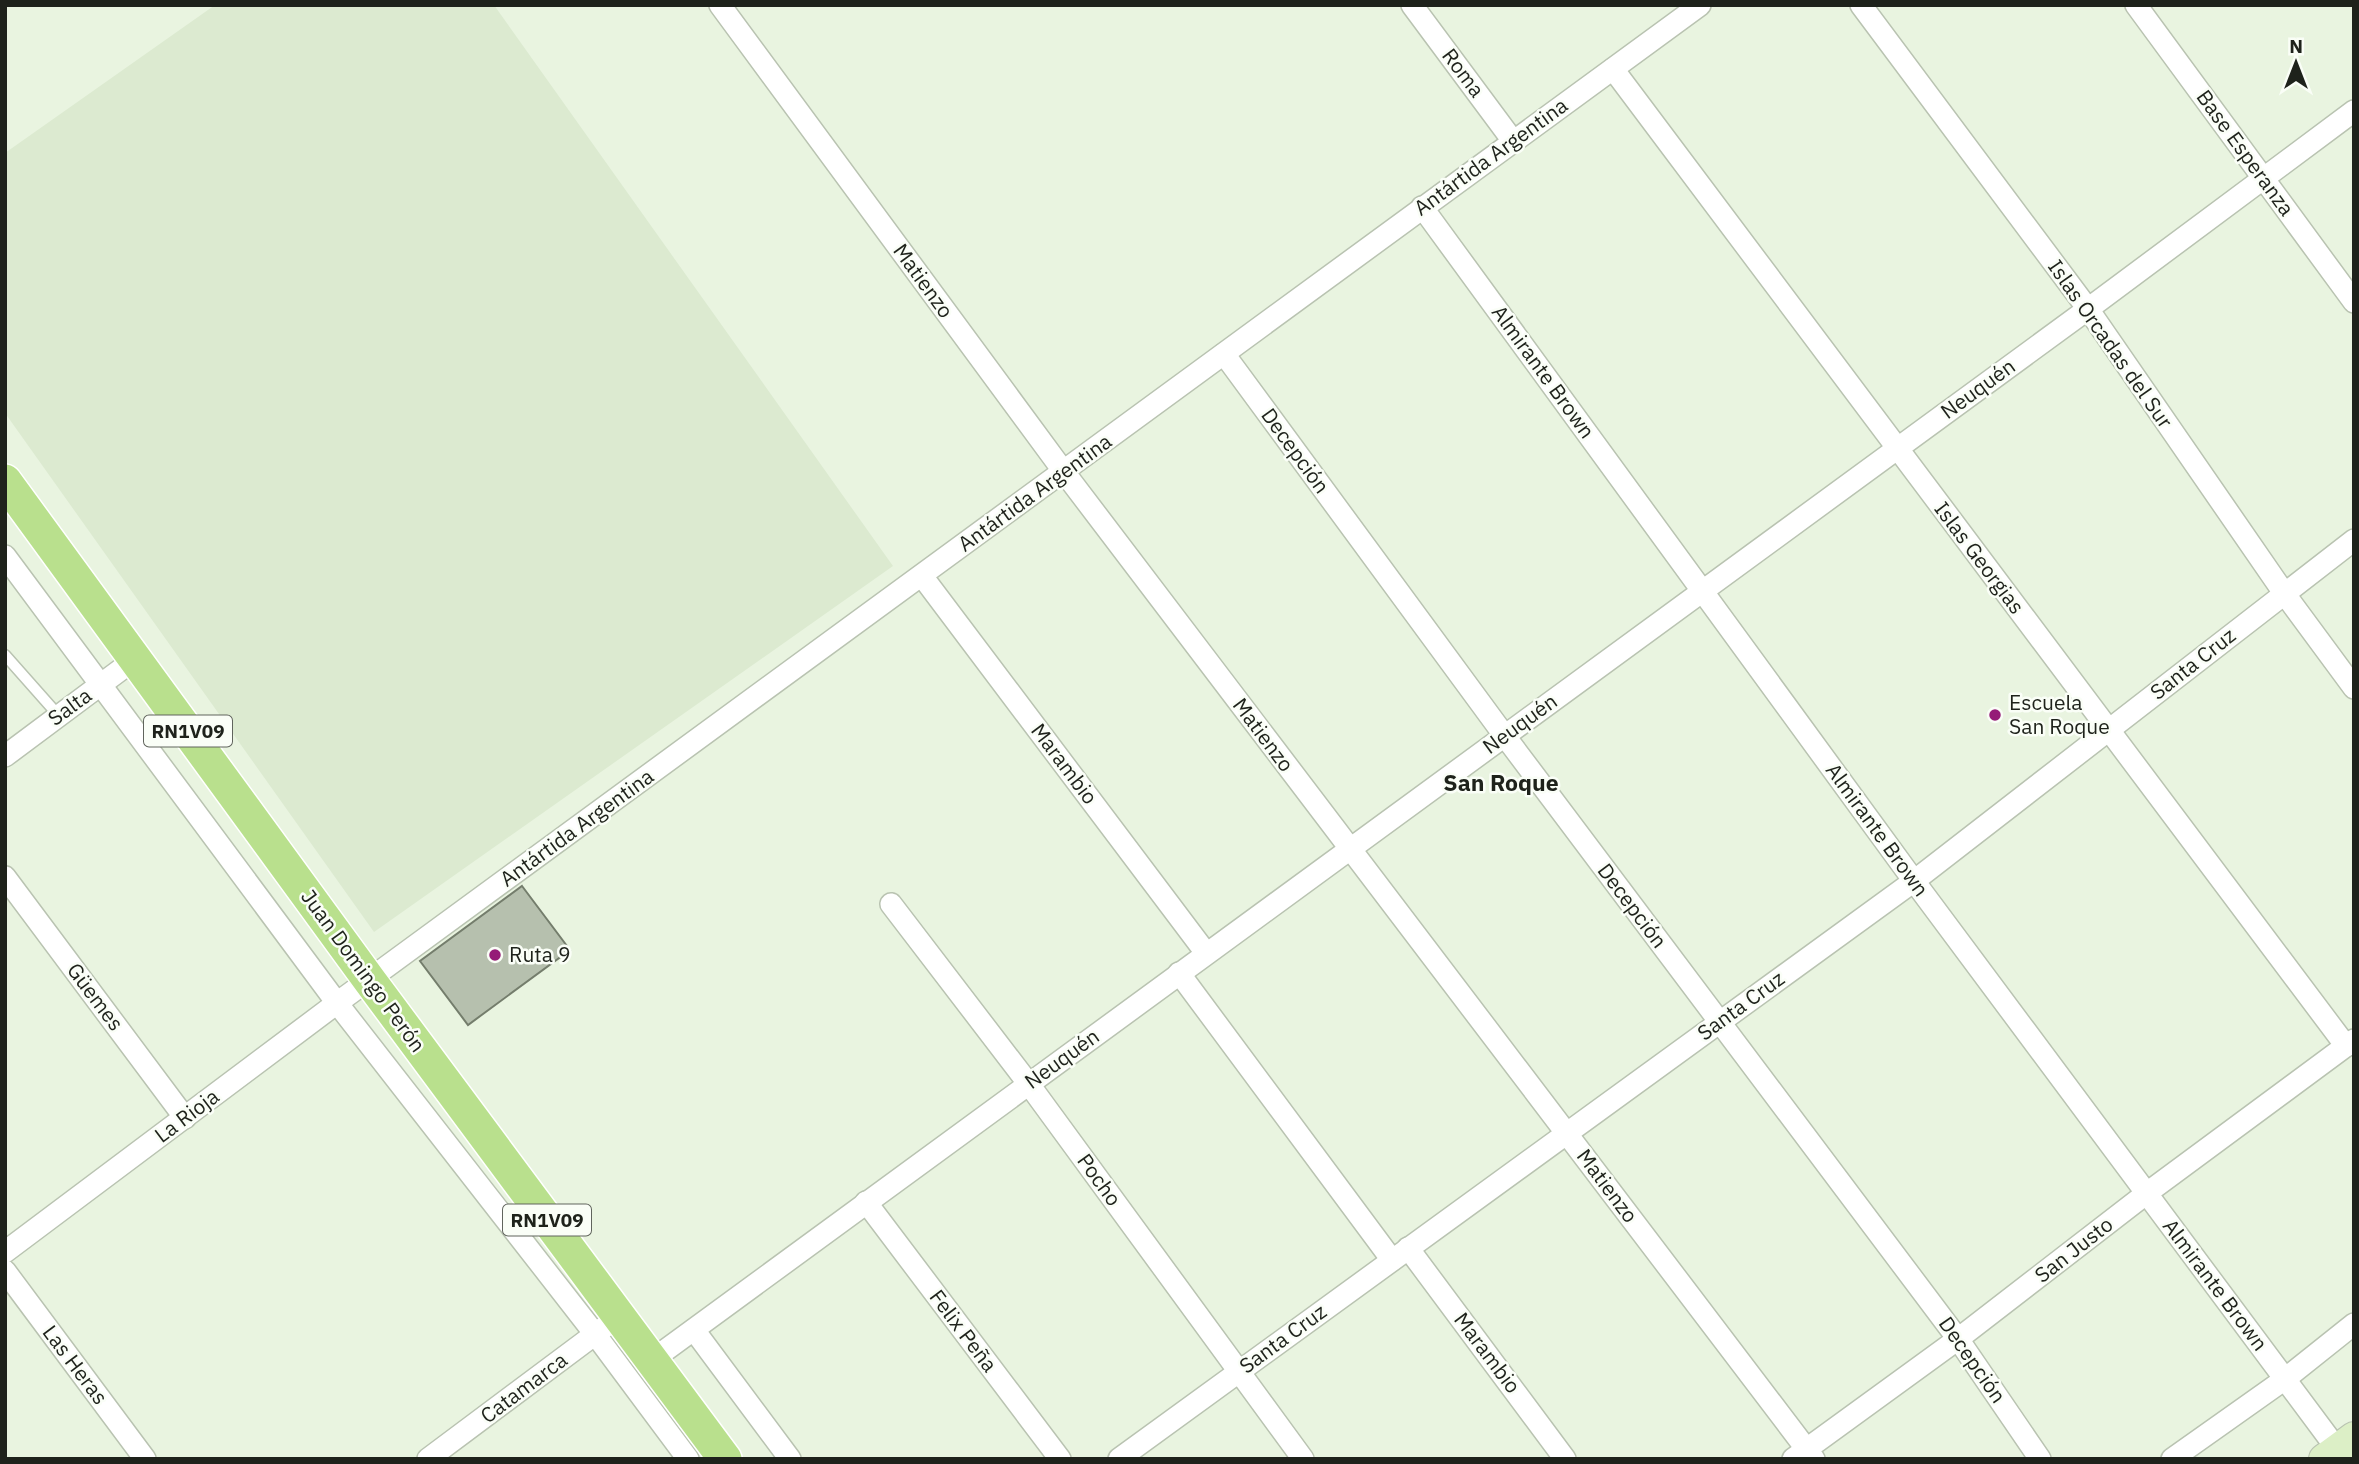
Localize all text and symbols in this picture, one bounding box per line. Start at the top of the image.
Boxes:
north arrow [2261,28,2331,98]
text: N [2289,34,2303,58]
street label: Roma [1436,42,1491,103]
street label: Base Esperanza [2191,84,2301,221]
street label: Antártida Argentina [1408,91,1573,221]
street label: Matienzo [887,238,960,323]
street label: Islas Orcadas del Sur [2042,254,2180,434]
street label: Almirante Brown [1486,299,1602,444]
street label: Neuquén [1934,352,2020,425]
street label: Decepción [1255,402,1336,499]
street label: Antártida Argentina [952,427,1117,557]
street label: Islas Georgias [1928,496,2031,619]
street label: Santa Cruz [2144,621,2241,705]
street label: Salta [42,681,97,732]
street label: Neuquén [1476,687,1562,760]
place label: Escuela San Roque [2009,688,2110,740]
street label: Matienzo [1227,692,1301,777]
marker: Escuela San Roque [1987,707,2003,723]
road number: RN1V09 [144,716,232,746]
street label: Marambio [1025,717,1104,810]
street label: Almirante Brown [1820,757,1936,902]
street label: Antártida Argentina [494,762,659,892]
district label: San Roque [1443,767,1559,797]
street label: Decepción [1592,857,1674,953]
street label: Juan Domingo Perón [295,883,432,1057]
place label: Ruta 9 [509,940,571,968]
marker: Ruta 9 [487,947,503,963]
street label: Güemes [61,957,130,1036]
street label: Santa Cruz [1691,964,1790,1046]
street label: Neuquén [1018,1022,1104,1095]
street label: La Rioja [149,1082,224,1149]
street label: Matienzo [1571,1143,1645,1228]
street label: Pocho [1071,1148,1128,1211]
road number: RN1V09 [503,1204,591,1236]
street label: San Justo [2028,1210,2118,1289]
street label: Almirante Brown [2157,1213,2275,1356]
street label: Felix Peña [924,1284,1004,1377]
street label: Santa Cruz [1233,1297,1332,1379]
street label: Marambio [1448,1306,1527,1399]
street label: Decepción [1933,1311,2013,1408]
street label: Las Heras [37,1319,115,1410]
street label: Catamarca [474,1345,572,1429]

